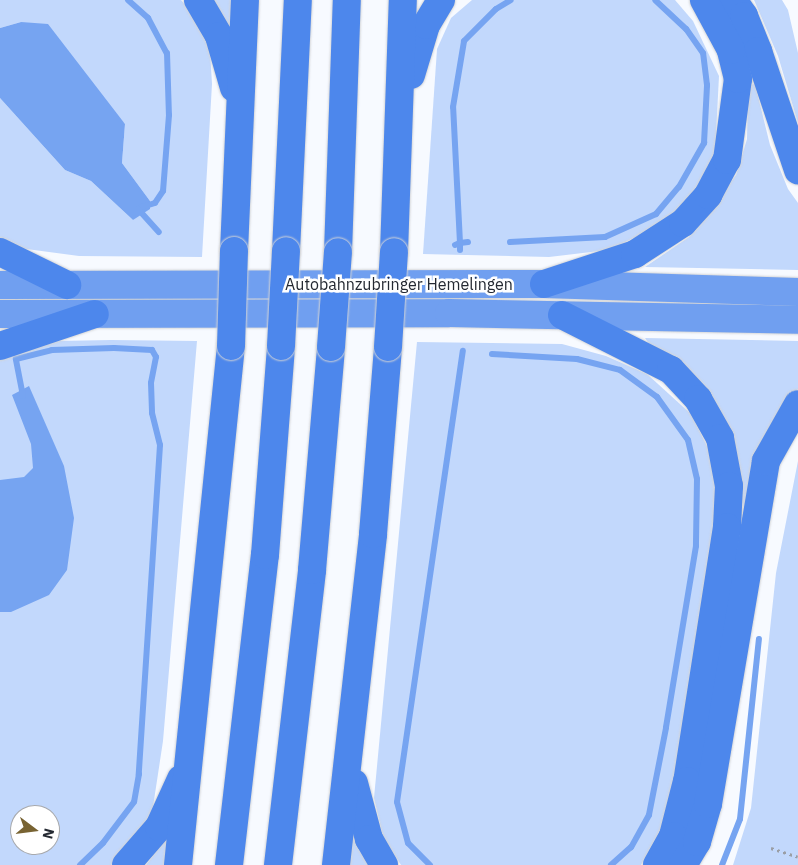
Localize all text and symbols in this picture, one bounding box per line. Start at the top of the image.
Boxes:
street label: Autobahnzubringer Hemelingen [285,274,513,294]
north arrow [10,805,60,855]
text: N [39,826,59,841]

